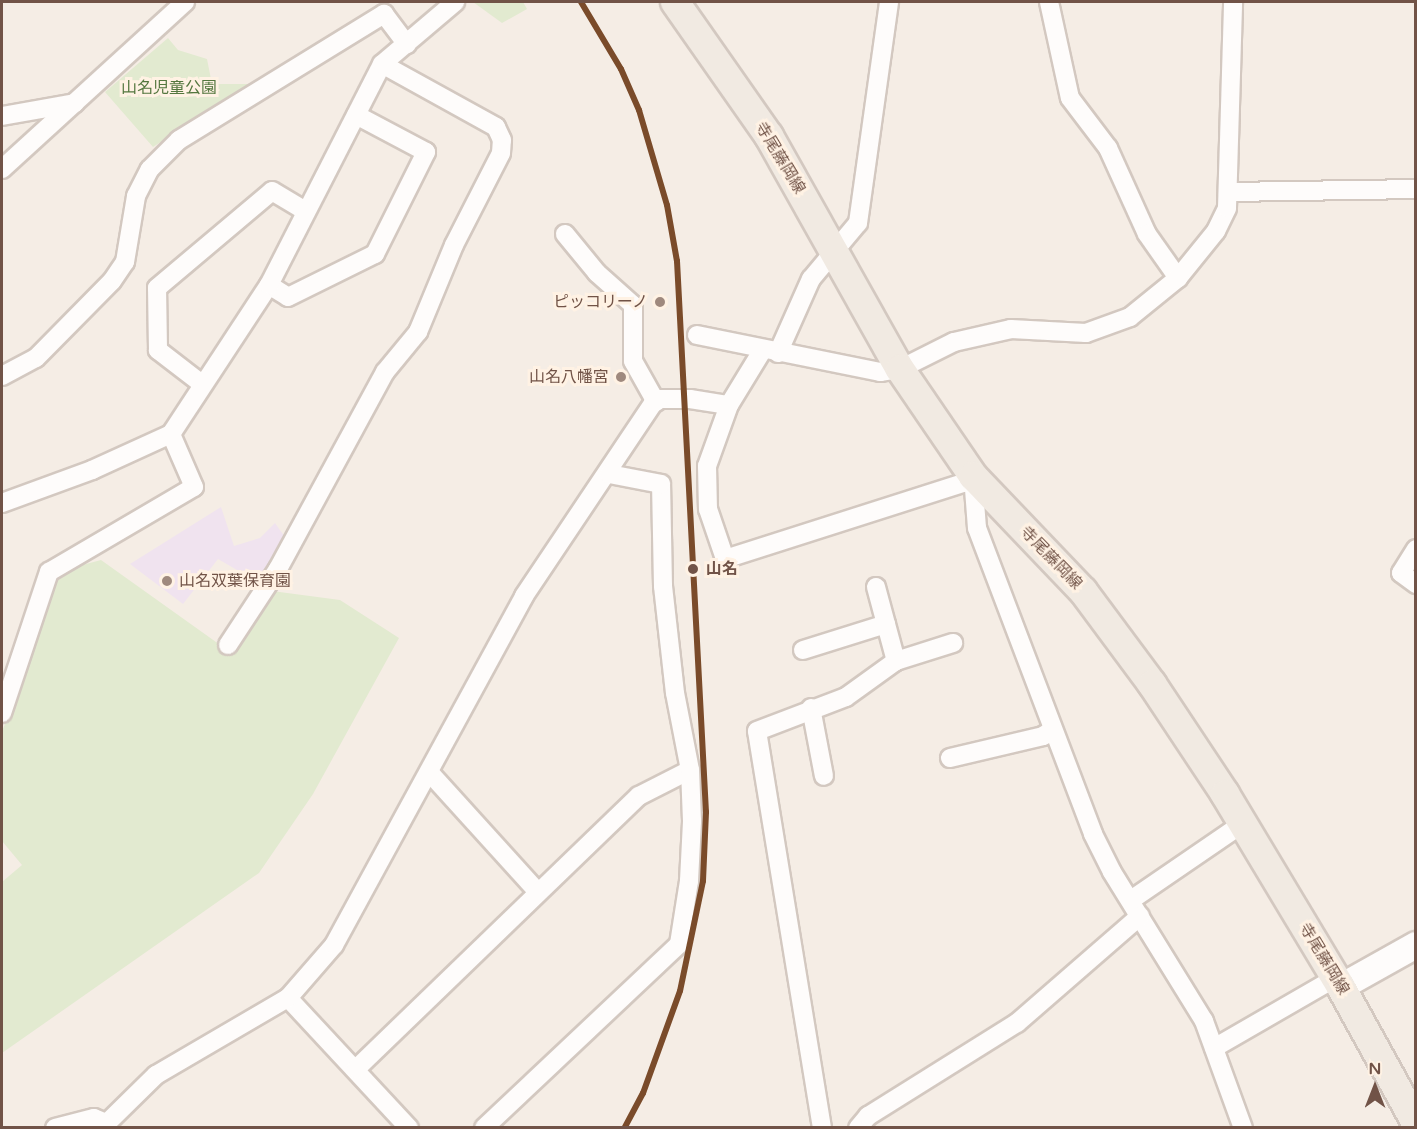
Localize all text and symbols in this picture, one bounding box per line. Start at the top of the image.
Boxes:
park label: 山名児童公園 [121,78,217,98]
street label: 寺尾藤岡線 [751,119,809,197]
place label: ピッコリーノ [552,292,648,312]
marker: ピッコリーノ [653,295,667,309]
place label: 山名八幡宮 [529,367,609,387]
marker: 山名八幡宮 [614,370,628,384]
street label: 寺尾藤岡線 [1016,523,1086,593]
place label: 山名 [706,559,738,579]
marker: 山名 [684,560,702,578]
place label: 山名双葉保育園 [179,571,291,591]
marker: 山名双葉保育園 [160,574,174,588]
street label: 寺尾藤岡線 [1295,920,1353,998]
north arrow [1345,1057,1405,1117]
text: N [1369,1059,1381,1079]

